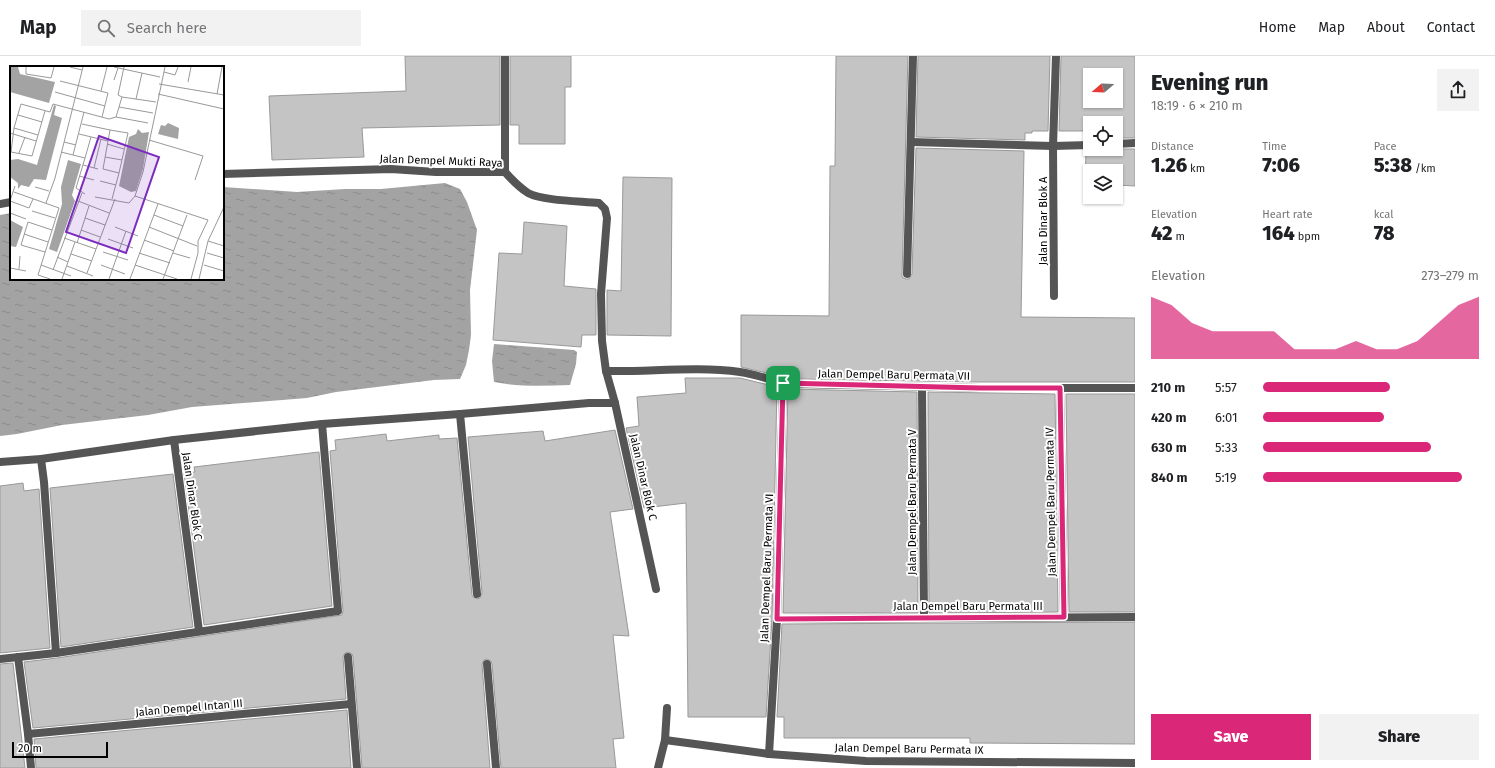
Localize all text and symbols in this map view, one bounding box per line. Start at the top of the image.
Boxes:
search box [81,10,361,46]
text: Map [20,16,57,39]
icon: search [95,17,117,39]
text: Search here [127,19,207,37]
text: Home [1259,19,1296,36]
text: Map [1318,19,1345,36]
text: About [1367,19,1405,36]
text: Contact [1427,19,1475,36]
inset map [10,66,224,280]
north arrow [1083,68,1123,108]
map controls [1083,68,1123,204]
text: Evening run [1151,69,1268,96]
button: share [1437,69,1479,111]
text: 18:19 · 6 × 210 m [1151,98,1243,113]
button: locate [1083,116,1123,156]
text: Distance [1151,140,1194,153]
text: Time [1262,140,1287,153]
text: Pace [1374,140,1396,153]
street label: Jalan Dempel Mukti Raya [379,152,503,170]
text: 1.26 [1151,153,1187,177]
text: 7:06 [1262,153,1300,177]
text: 5:38 [1374,153,1412,177]
text: km [1187,162,1205,175]
text: /km [1412,162,1436,175]
button: layers [1083,164,1123,204]
street label: Jalan Dinar Blok A [1037,176,1050,265]
text: Elevation [1151,208,1197,221]
text: Heart rate [1262,208,1312,221]
text: kcal [1374,208,1393,221]
text: 42 [1151,221,1173,245]
text: 164 [1262,221,1295,245]
text: 78 [1374,221,1395,245]
text: m [1173,230,1185,243]
text: bpm [1295,230,1320,243]
text: Elevation [1151,268,1205,283]
text: 273–279 m [1421,268,1479,283]
pin [766,366,800,400]
street label: Jalan Dempel Baru Permata VII [818,367,970,383]
icon: arrive [772,372,794,394]
text: 210 m [1151,380,1185,395]
text: 5:57 [1215,380,1237,395]
text: 420 m [1151,410,1186,425]
text: 6:01 [1215,410,1238,425]
street label: Jalan Dempel Baru Permata IV [1043,427,1059,577]
street label: Jalan Dempel Baru Permata V [906,428,919,575]
street label: Jalan Dinar Blok C [627,432,659,522]
text: 630 m [1151,440,1187,455]
text: 5:33 [1215,440,1238,455]
street label: Jalan Dinar Blok C [179,451,205,541]
text: 840 m [1151,470,1188,485]
text: 5:19 [1215,470,1237,485]
street label: Jalan Dempel Baru Permata VI [758,493,776,643]
street label: Jalan Dempel Baru Permata III [893,600,1043,613]
street label: Jalan Dempel Intan III [135,697,243,719]
button: Save [1151,714,1311,760]
button: Share [1319,714,1479,760]
scale bar [12,740,108,759]
street label: Jalan Dempel Baru Permata IX [834,741,984,757]
text: 20 m [18,742,42,755]

